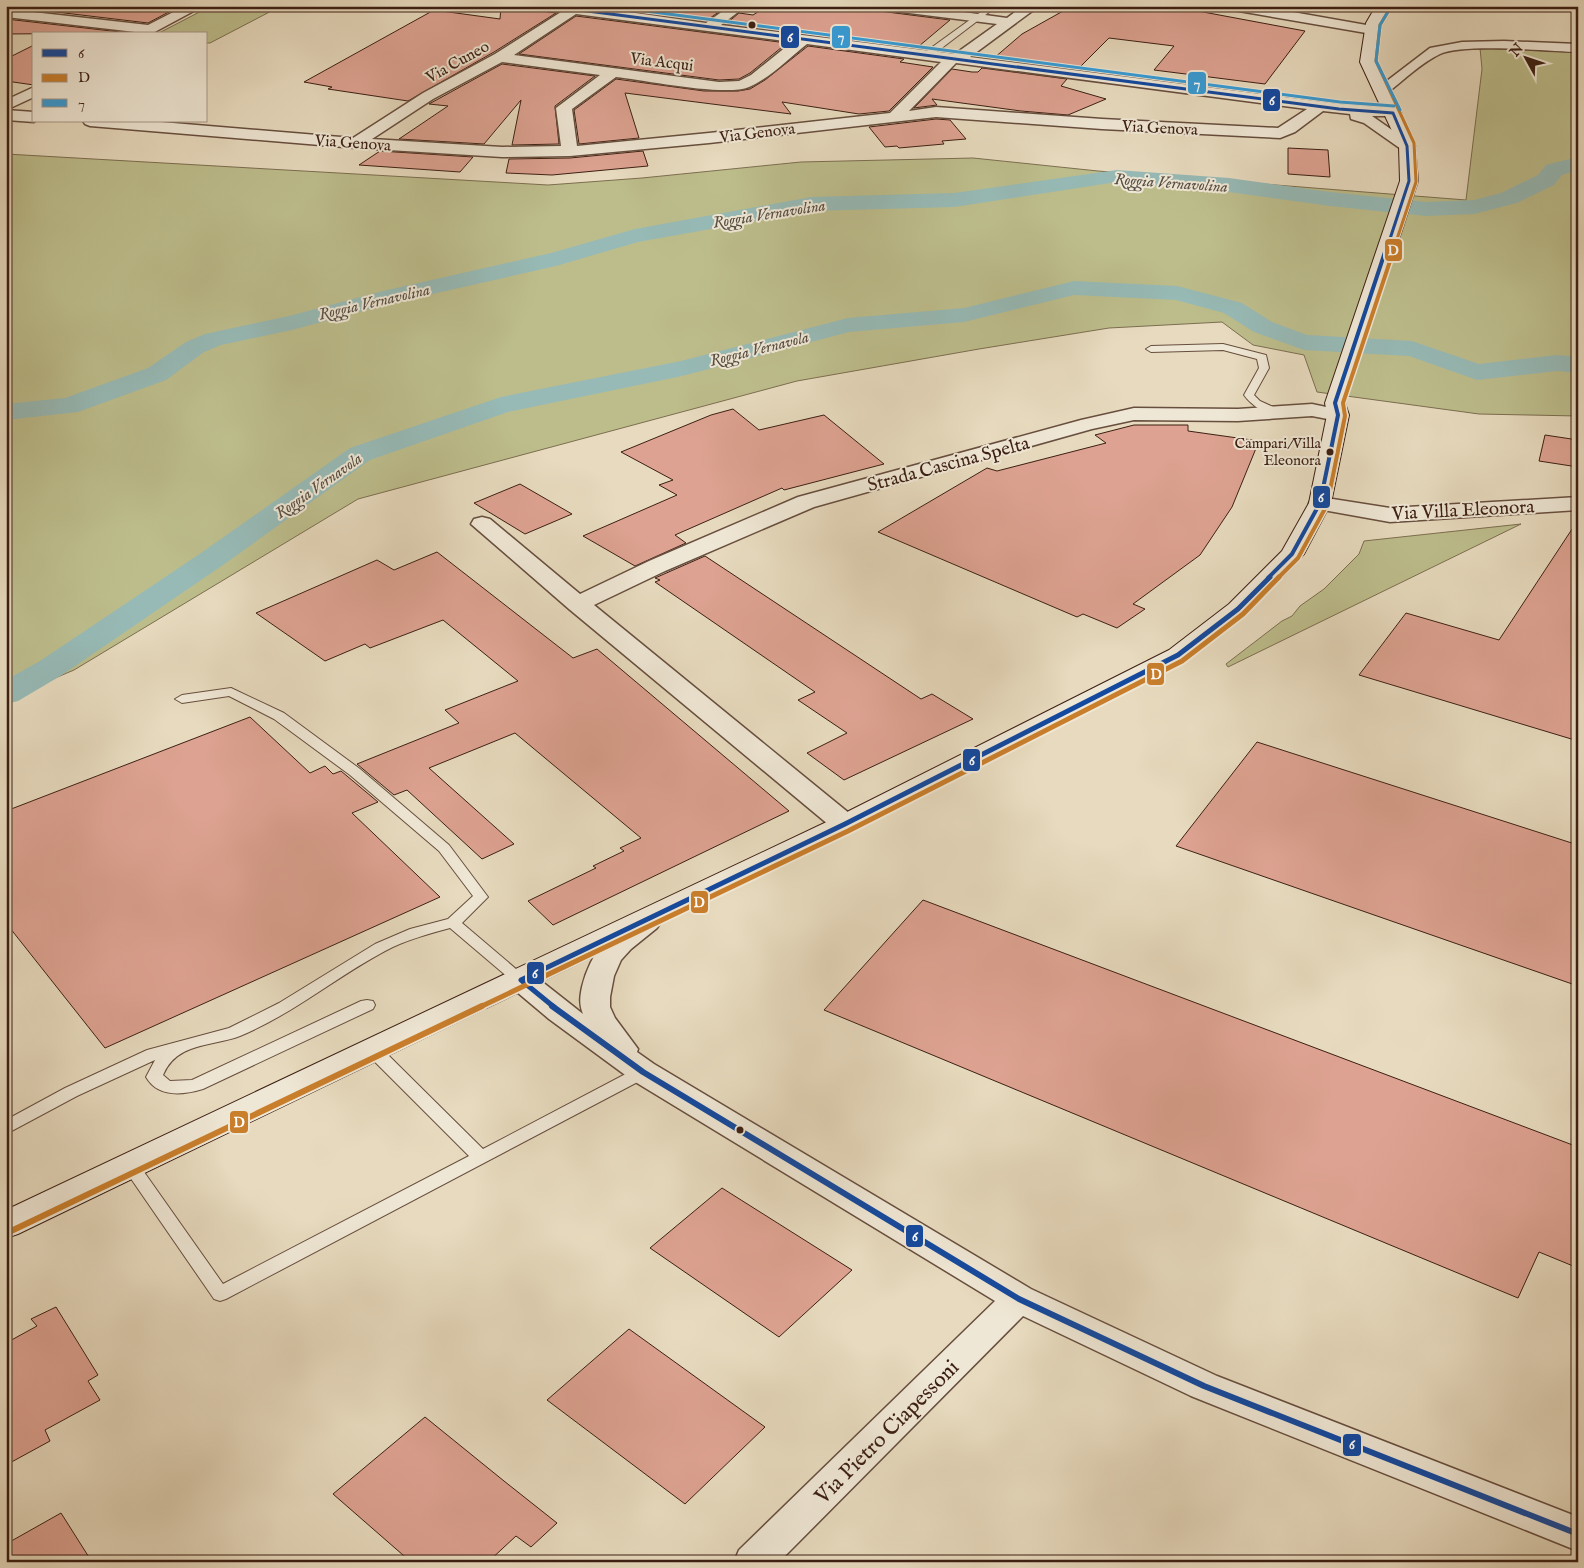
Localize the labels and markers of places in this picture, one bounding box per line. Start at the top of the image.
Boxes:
unlabelled marker [747,20,757,30]
place label: Campari/Villa Eleonora [1234,434,1322,470]
marker: Campari/Villa Eleonora [1325,447,1335,457]
unlabelled marker [735,1125,745,1135]

